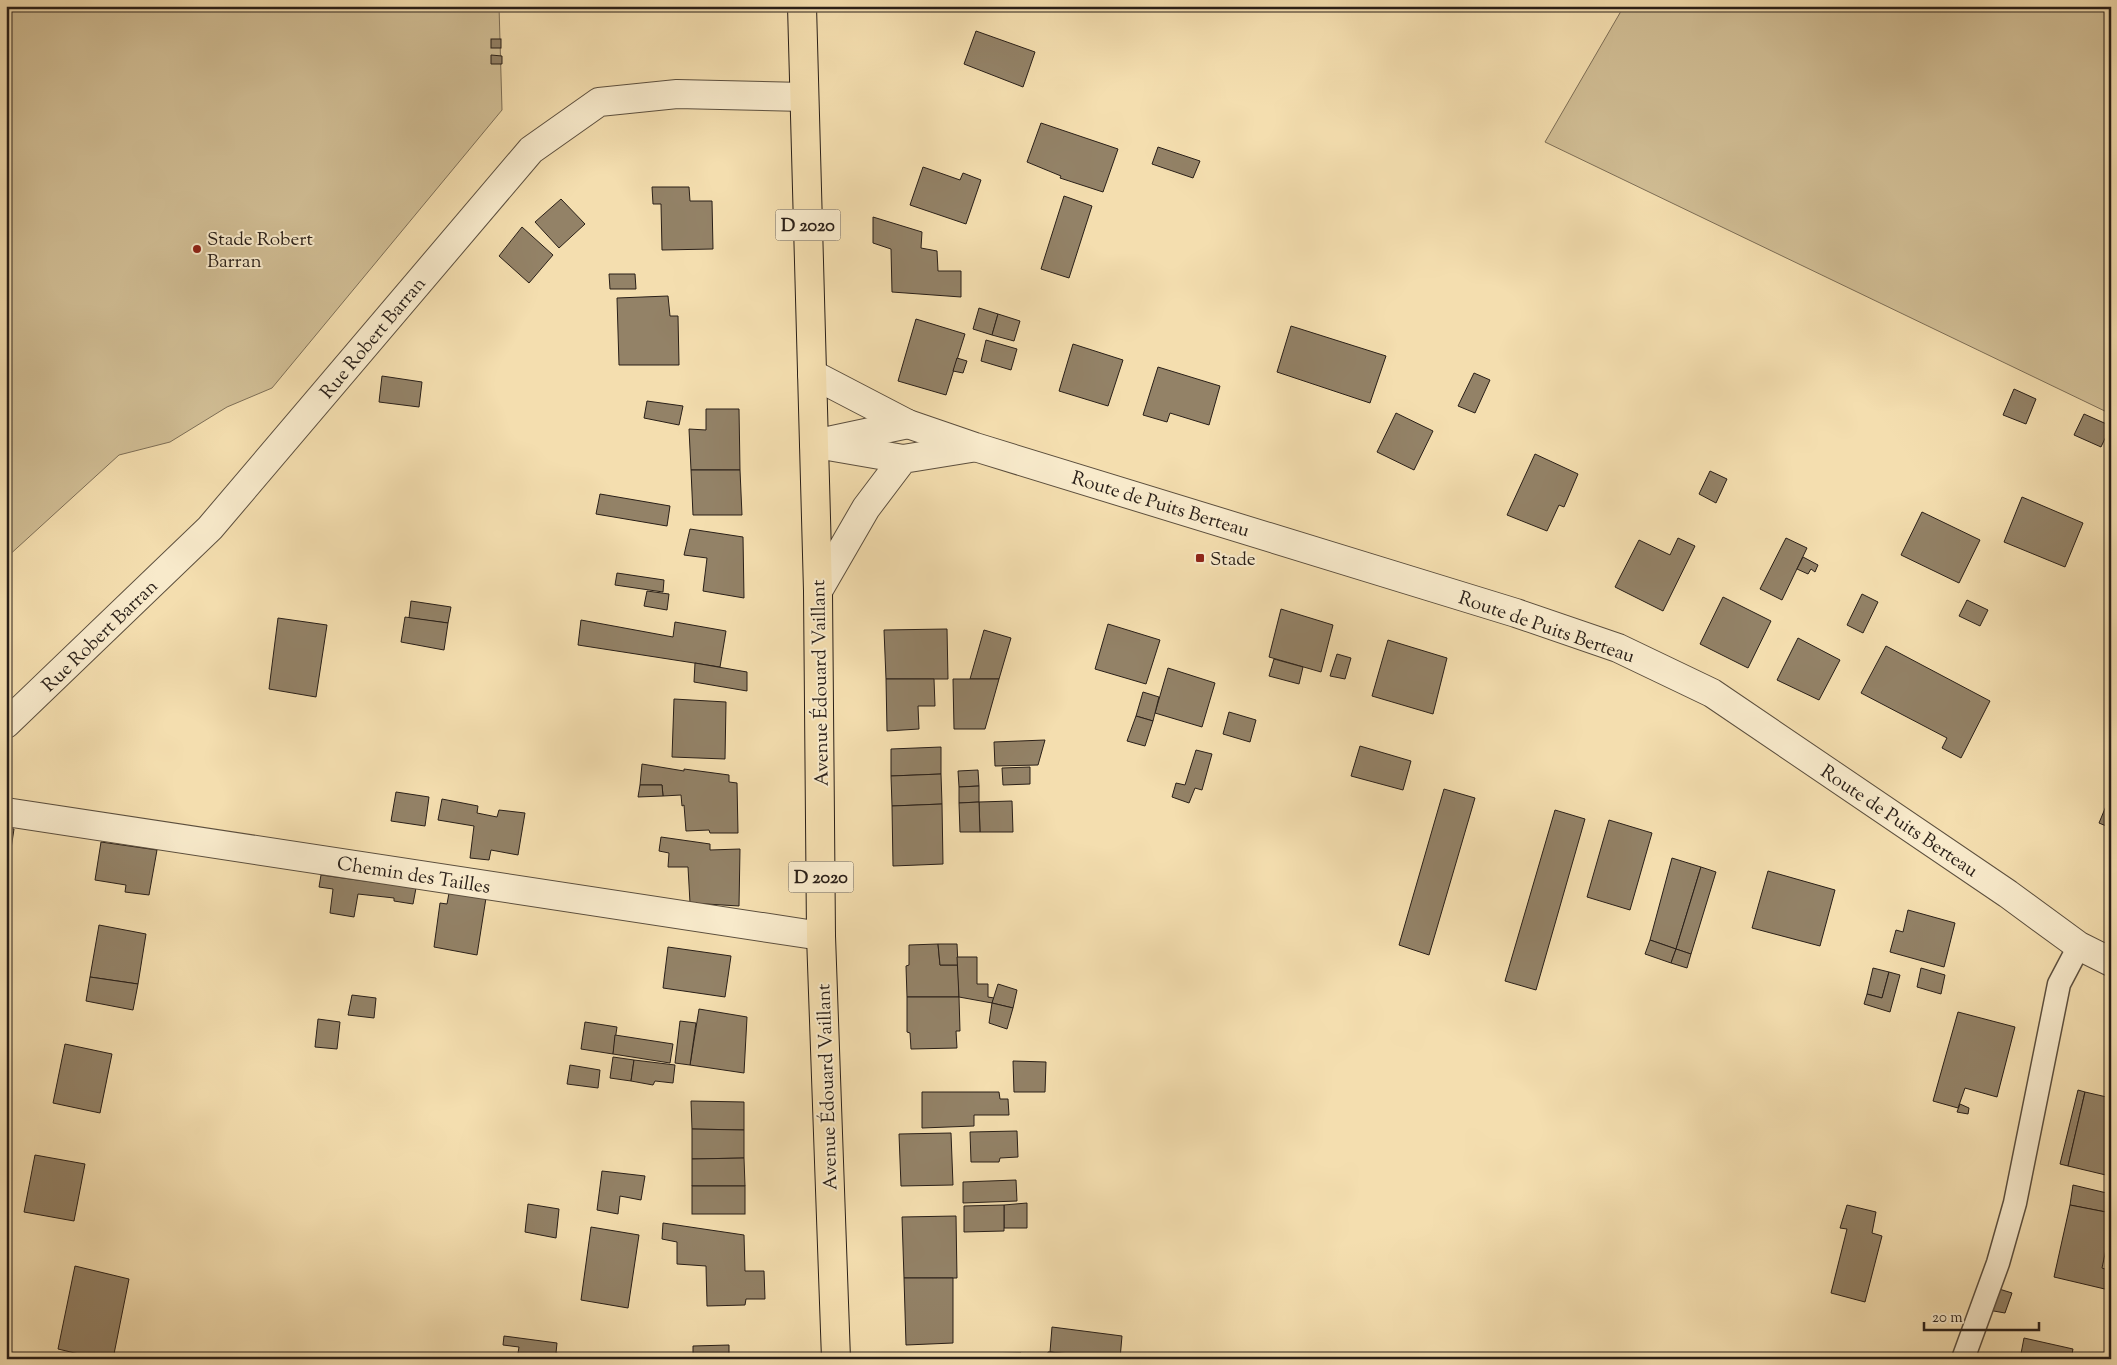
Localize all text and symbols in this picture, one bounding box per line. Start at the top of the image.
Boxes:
road number: D 2020 [776,210,840,240]
place label: Stade Robert Barran [207,227,313,276]
marker: Stade Robert Barran [191,243,203,255]
street label: Rue Robert Barran [315,272,433,405]
street label: Route de Puits Berteau [1068,465,1253,545]
place label: Stade [1210,547,1256,574]
marker: Stade [1194,552,1206,564]
street label: Rue Robert Barran [37,574,165,699]
street label: Avenue Édouard Vaillant [806,579,837,786]
street label: Route de Puits Berteau [1454,586,1638,671]
street label: Route de Puits Berteau [1814,759,1983,885]
street label: Chemin des Tailles [335,851,492,902]
road number: D 2020 [788,862,854,892]
street label: Avenue Édouard Vaillant [811,983,846,1191]
scale bar [1924,1300,2040,1332]
text: 20 m [1932,1308,1963,1329]

